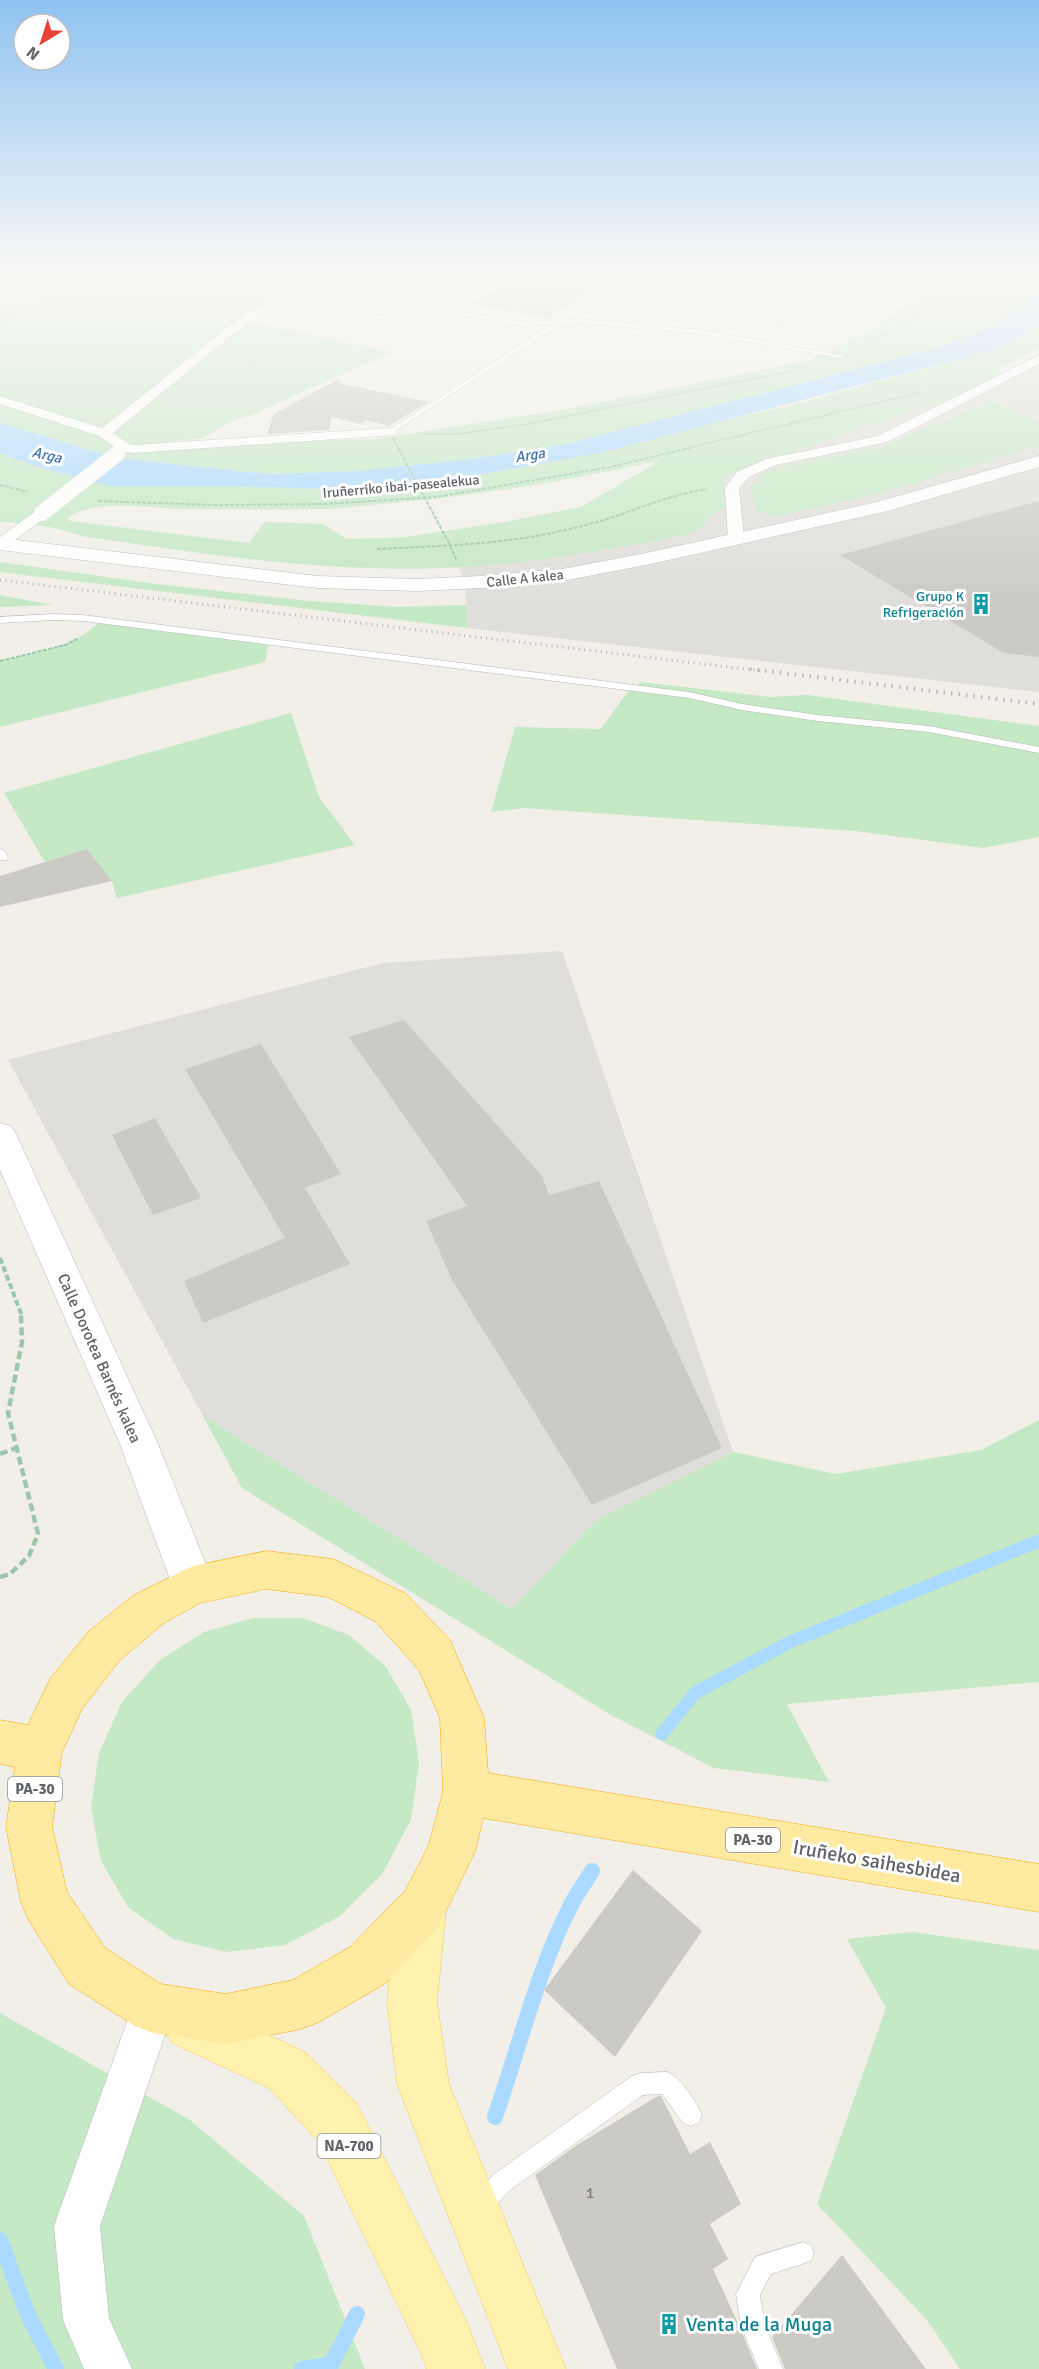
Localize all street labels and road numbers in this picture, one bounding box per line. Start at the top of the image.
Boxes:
street label: Iruñerriko ibai-pasealekua [322,471,480,502]
street label: Calle A kalea [486,566,564,591]
street label: Calle Dorotea Barnés kalea [53,1271,146,1446]
road number: PA-30 [8,1777,62,1801]
road number: PA-30 [726,1828,780,1852]
street label: Iruñeko saihesbidea [791,1834,963,1889]
road number: NA-700 [318,2134,380,2158]

